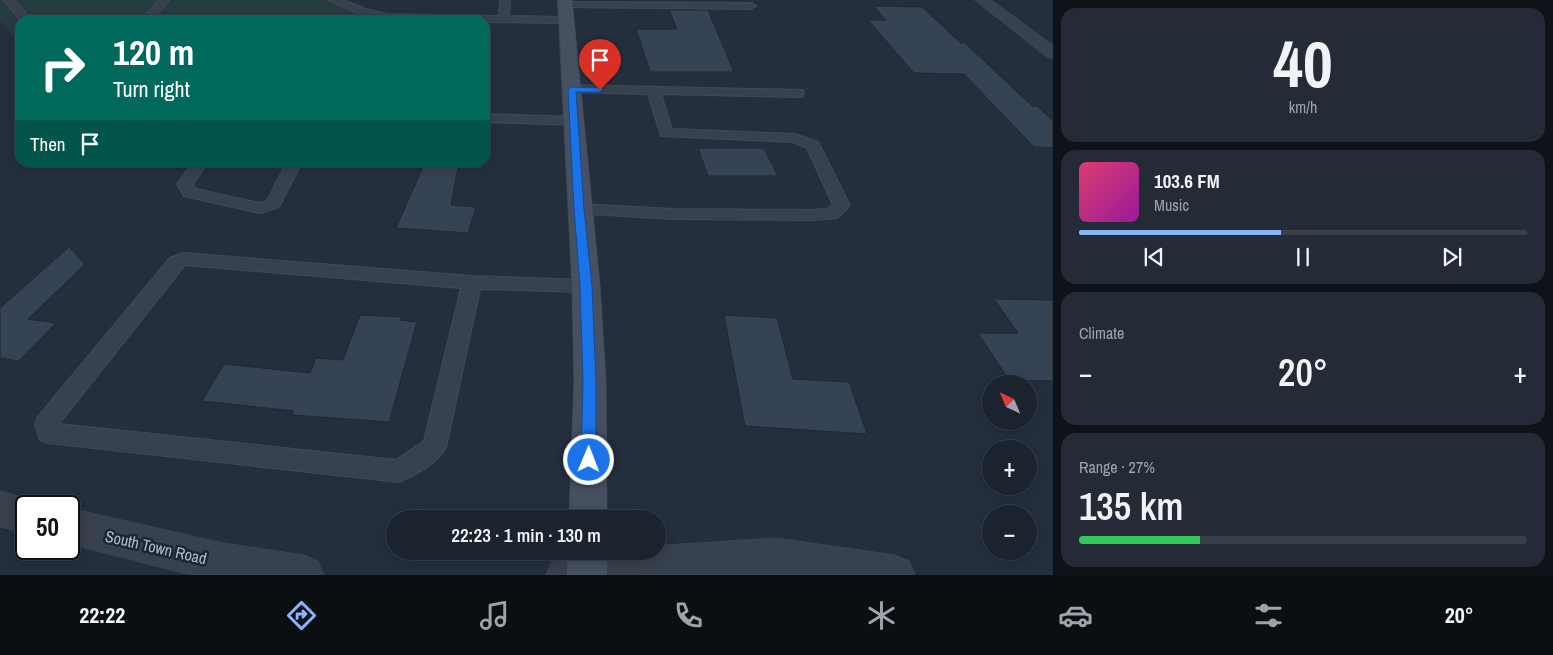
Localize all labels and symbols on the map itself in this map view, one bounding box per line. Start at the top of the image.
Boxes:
pin [579,39,621,90]
north arrow [982,375,1038,430]
position arrow [562,433,614,485]
speed limit sign: 50 [15,495,80,560]
street label: South Town Road [103,525,209,569]

